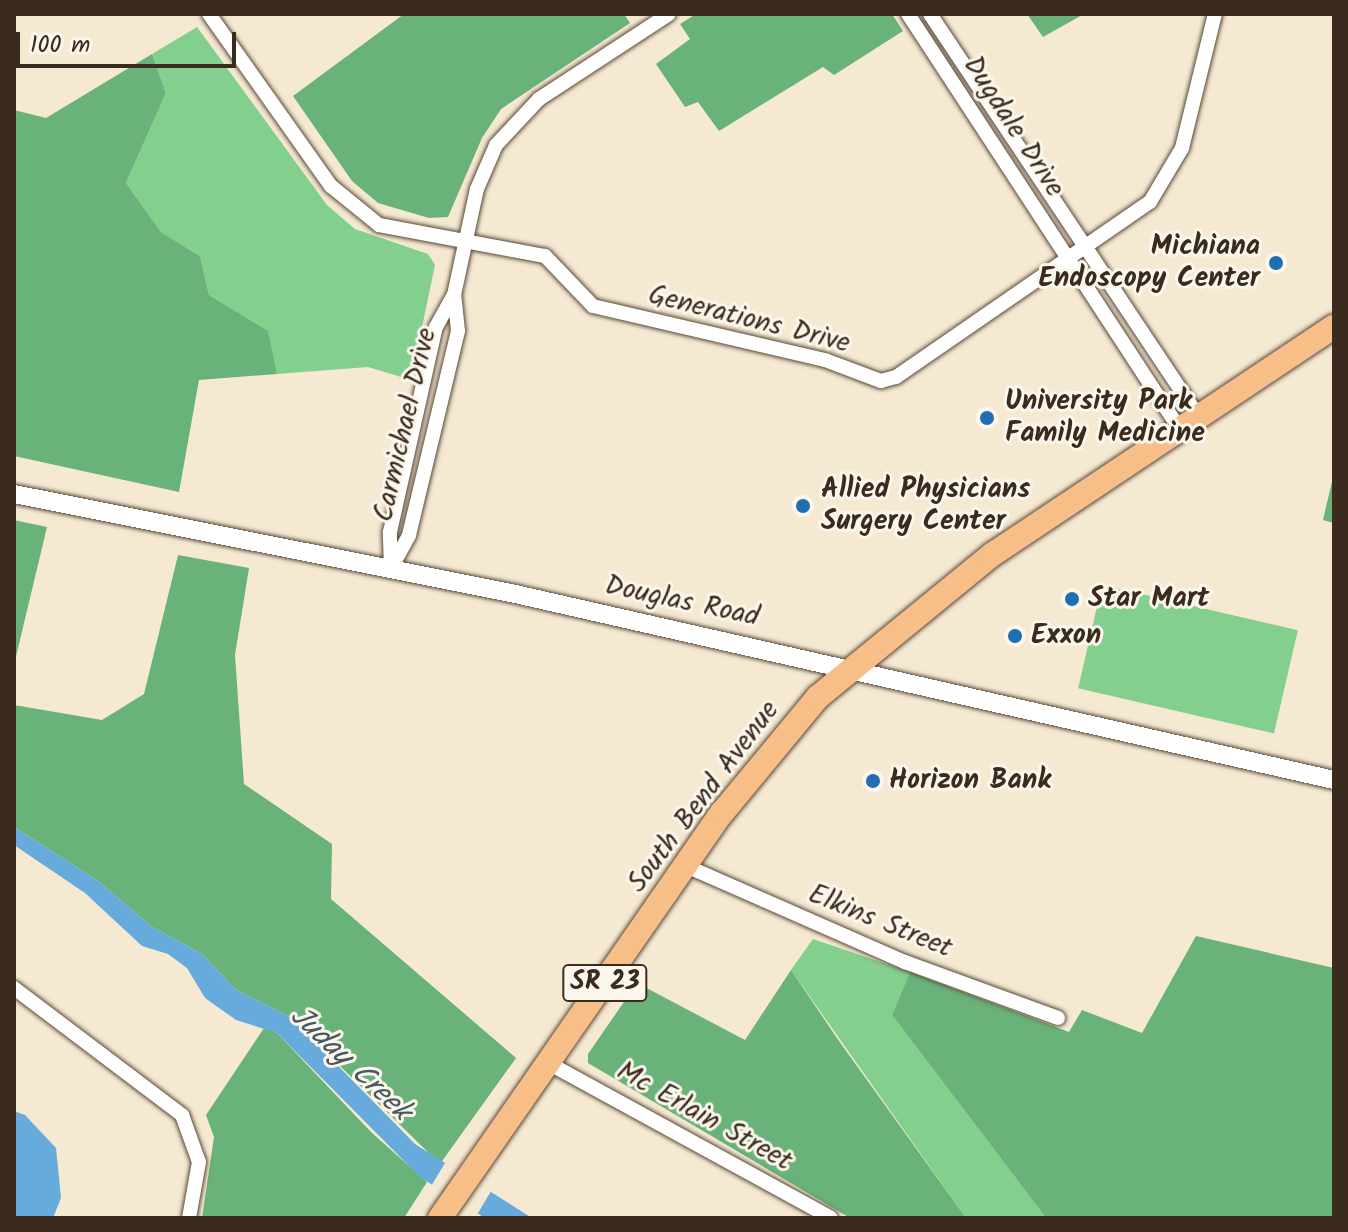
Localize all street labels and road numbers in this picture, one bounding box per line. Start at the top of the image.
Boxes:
street label: Dugdale Drive [955,50,1071,204]
street label: Generations Drive [645,279,853,361]
street label: Carmichael Drive [367,325,445,525]
street label: Douglas Road [602,569,762,635]
street label: South Bend Avenue [621,695,787,899]
street label: Elkins Street [803,878,957,966]
road number: SR 23 [561,961,649,1005]
street label: Mc Erlain Street [610,1055,798,1179]

